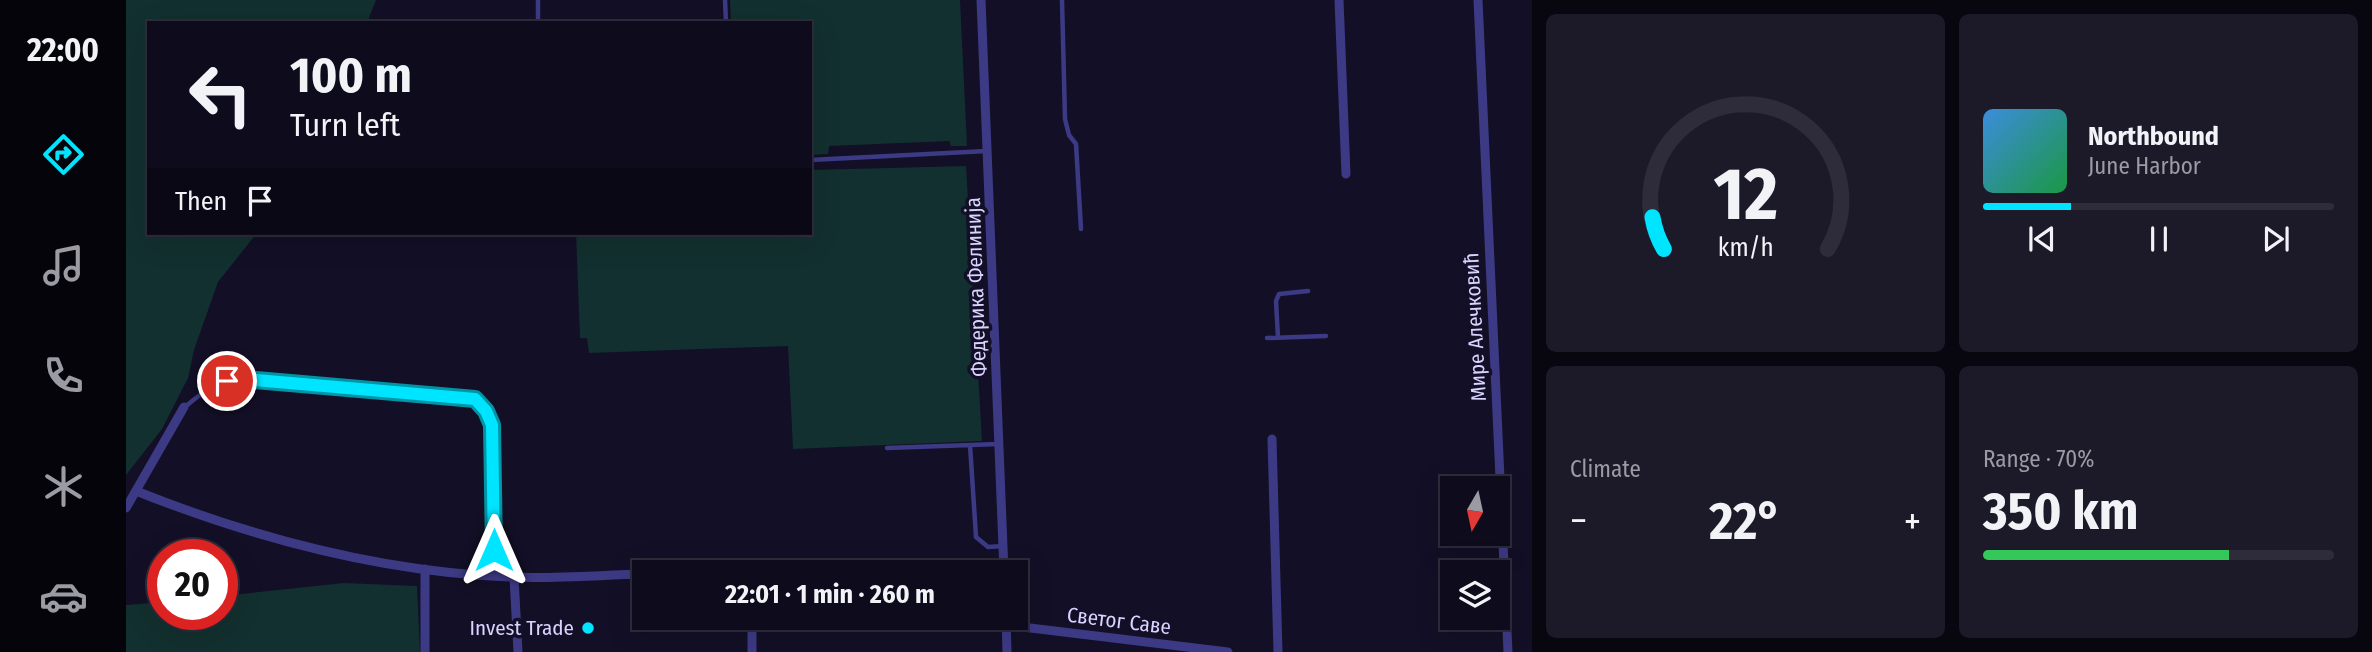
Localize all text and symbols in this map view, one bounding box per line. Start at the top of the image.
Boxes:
text: 22:00 [27,31,99,69]
text: 100 m [290,46,412,105]
icon: left [175,49,266,140]
text: Turn left [290,106,400,144]
text: Northbound [2088,121,2219,152]
icon: directions [39,130,88,179]
text: 12 [1713,152,1778,239]
text: June Harbor [2088,152,2201,180]
icon: arrive [241,182,279,220]
text: Then [175,186,227,217]
street label: Федерика Фелинија [960,197,992,377]
icon: previous [2023,220,2061,258]
icon: pause [2140,220,2178,258]
icon: next [2257,220,2295,258]
text: km/h [1718,233,1773,263]
icon: music [39,241,88,290]
street label: Мире Алечковић [1458,252,1492,402]
icon: phone [39,351,88,400]
pin [197,351,257,411]
icon: arrive [208,362,246,400]
text: Range · 70% [1983,445,2094,473]
text: Climate [1570,455,1641,483]
icon: climate [39,462,88,511]
north arrow [1440,476,1510,546]
map controls [1440,476,1510,630]
text: 350 km [1983,480,2138,543]
text: 22° [1709,490,1782,553]
text: − [1570,498,1587,544]
text: + [1904,498,1921,544]
position arrow [457,513,531,587]
speed limit sign: 20 [147,539,238,630]
button: layers [1440,560,1510,630]
icon: car [39,572,88,621]
text: 22:01 · 1 min · 260 m [725,579,935,610]
street label: Светог Саве [1066,602,1172,640]
place label: Invest Trade [469,615,574,641]
marker: Invest Trade [580,620,596,636]

